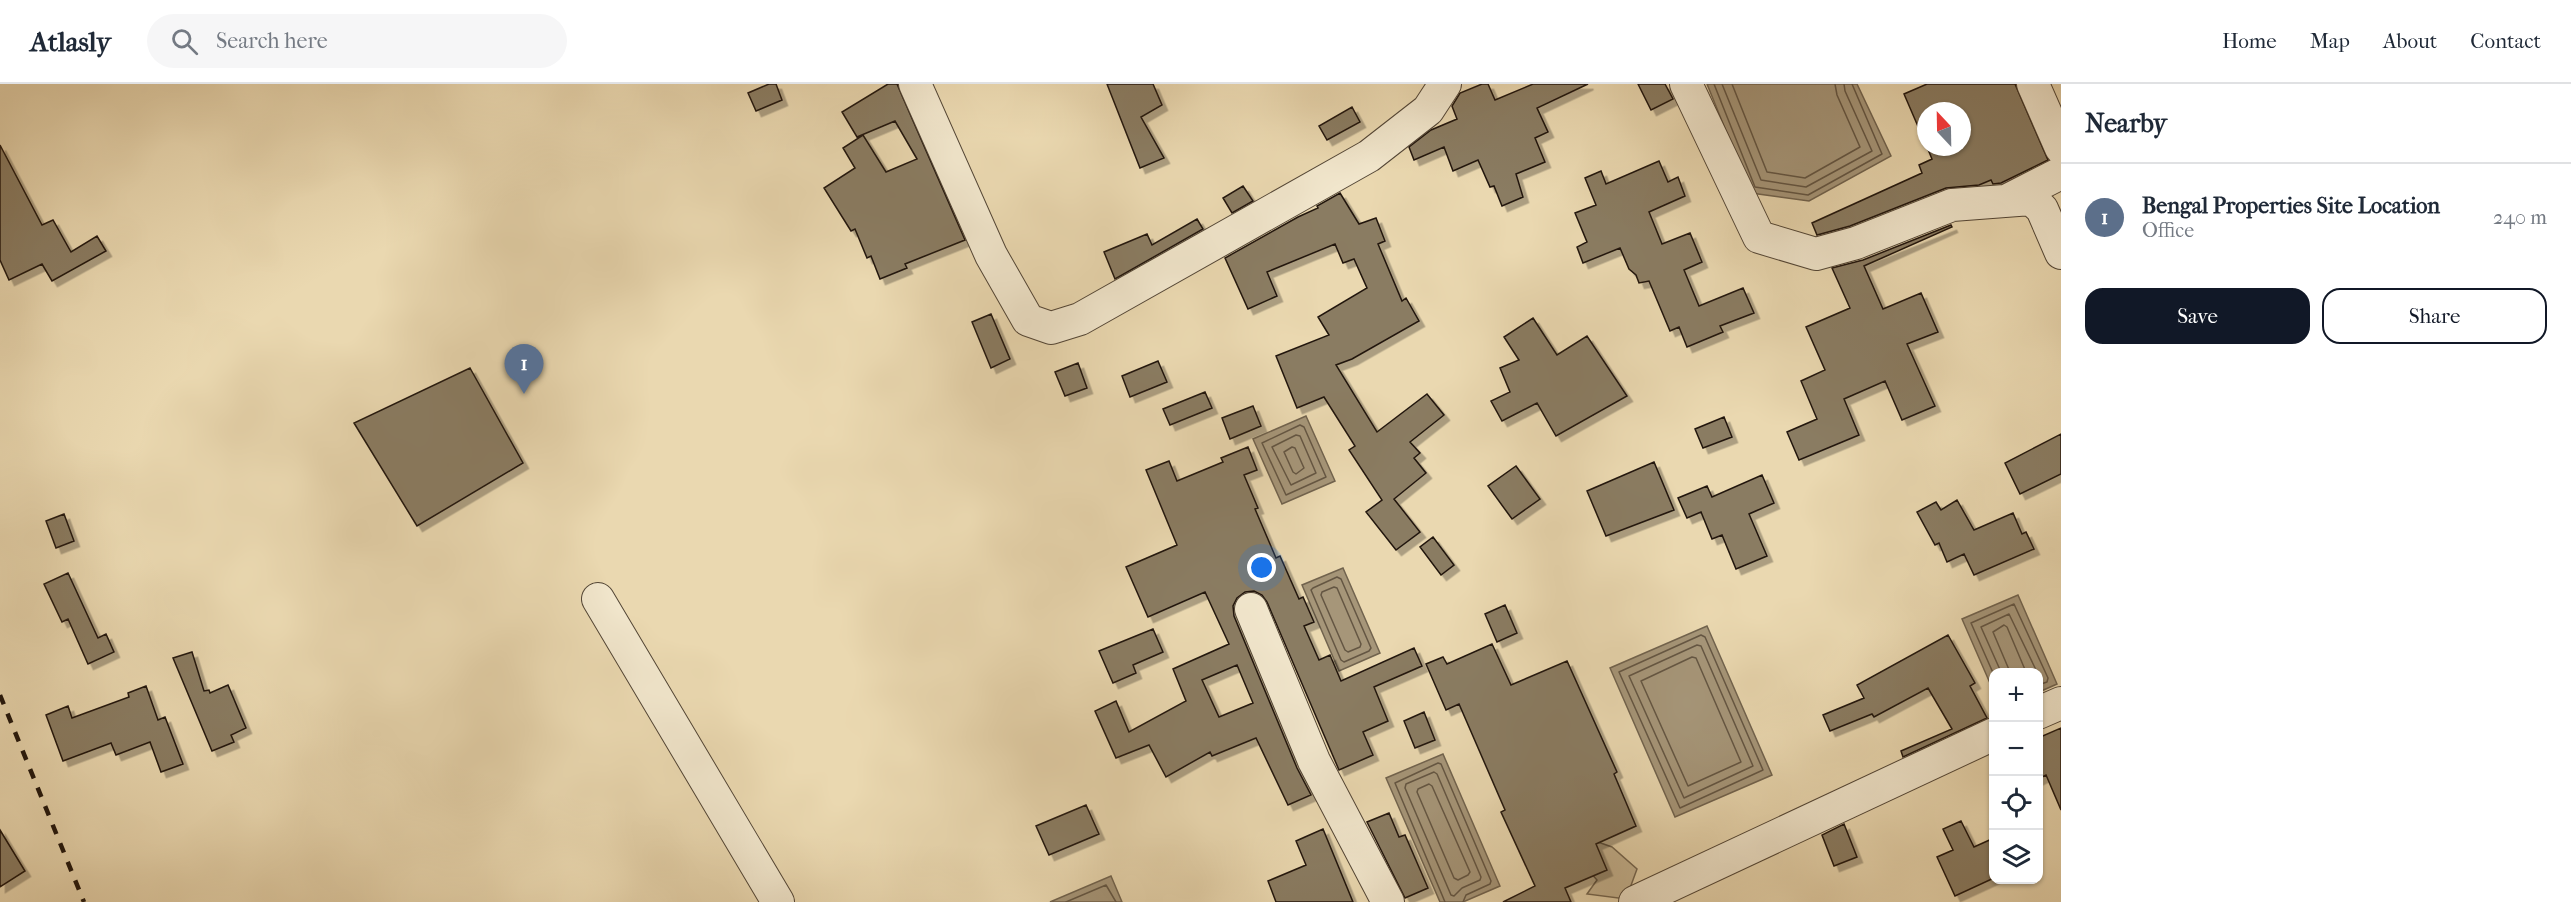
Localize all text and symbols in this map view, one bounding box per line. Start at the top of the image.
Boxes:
search box [147,14,567,68]
text: Atlasly [30,25,111,58]
icon: search [168,25,201,58]
text: Search here [216,28,328,54]
text: Home [2222,29,2277,53]
text: Map [2310,29,2350,53]
text: About [2383,29,2437,53]
text: Contact [2470,29,2541,53]
north arrow [1917,102,1971,156]
text: Nearby [2085,108,2167,139]
text: Bengal Properties Site Location [2142,193,2440,219]
text: 1 [2101,206,2108,229]
text: 240 m [2493,206,2547,229]
text: Office [2142,219,2194,242]
button: Save [2085,288,2310,344]
button: Share [2322,288,2547,344]
pin: 1 [504,344,544,394]
your location [1247,553,1276,582]
map controls [1989,668,2043,884]
button: + [1989,668,2043,722]
button: − [1989,722,2043,776]
button: locate [1989,776,2043,830]
button: layers [1989,830,2043,884]

